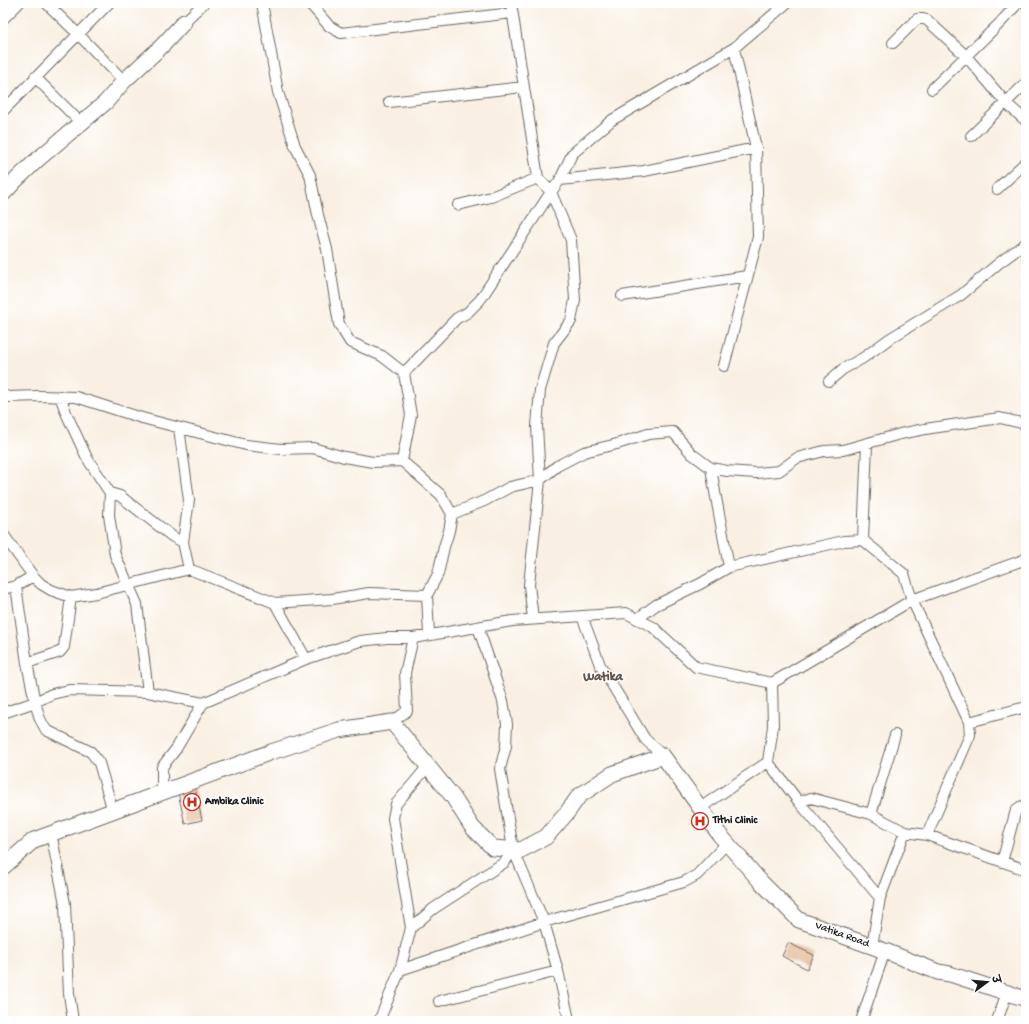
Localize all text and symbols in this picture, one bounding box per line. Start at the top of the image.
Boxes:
district label: Watika [582,670,623,685]
hospital icon: Ambika Clinic [182,792,202,812]
place label: Ambika Clinic [204,796,264,808]
hospital icon: Tithi Clinic [690,811,710,831]
place label: Tithi Clinic [712,814,758,827]
street label: Vatika Road [812,919,872,951]
north arrow [967,962,1007,1002]
text: उ [988,973,1003,987]

